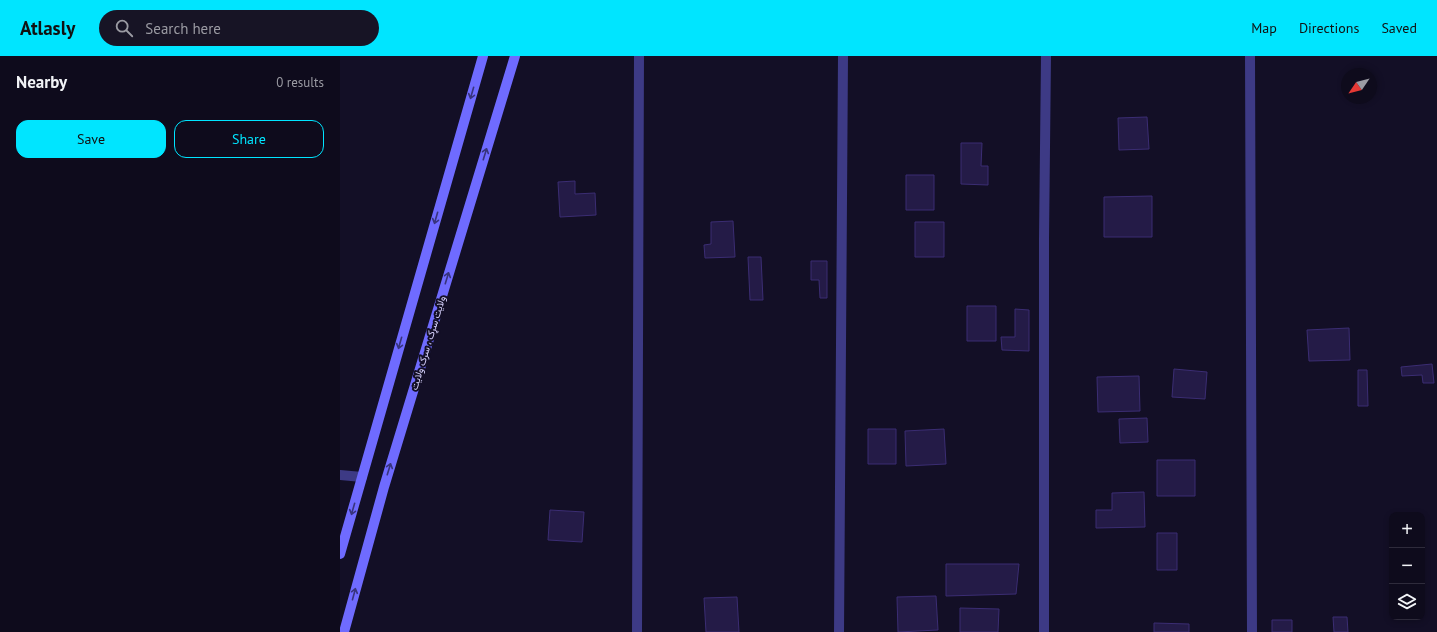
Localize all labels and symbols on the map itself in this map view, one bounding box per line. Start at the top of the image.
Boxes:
north arrow [1341,68,1377,104]
one-way arrow [468,87,475,100]
one-way arrow [482,147,489,160]
one-way arrow [432,212,439,225]
one-way arrow [444,272,451,285]
street label: ولایت سړک ، سرک ولایت [408,294,449,392]
one-way arrow [396,337,403,350]
one-way arrow [386,463,393,476]
one-way arrow [349,502,356,515]
one-way arrow [351,588,358,601]

